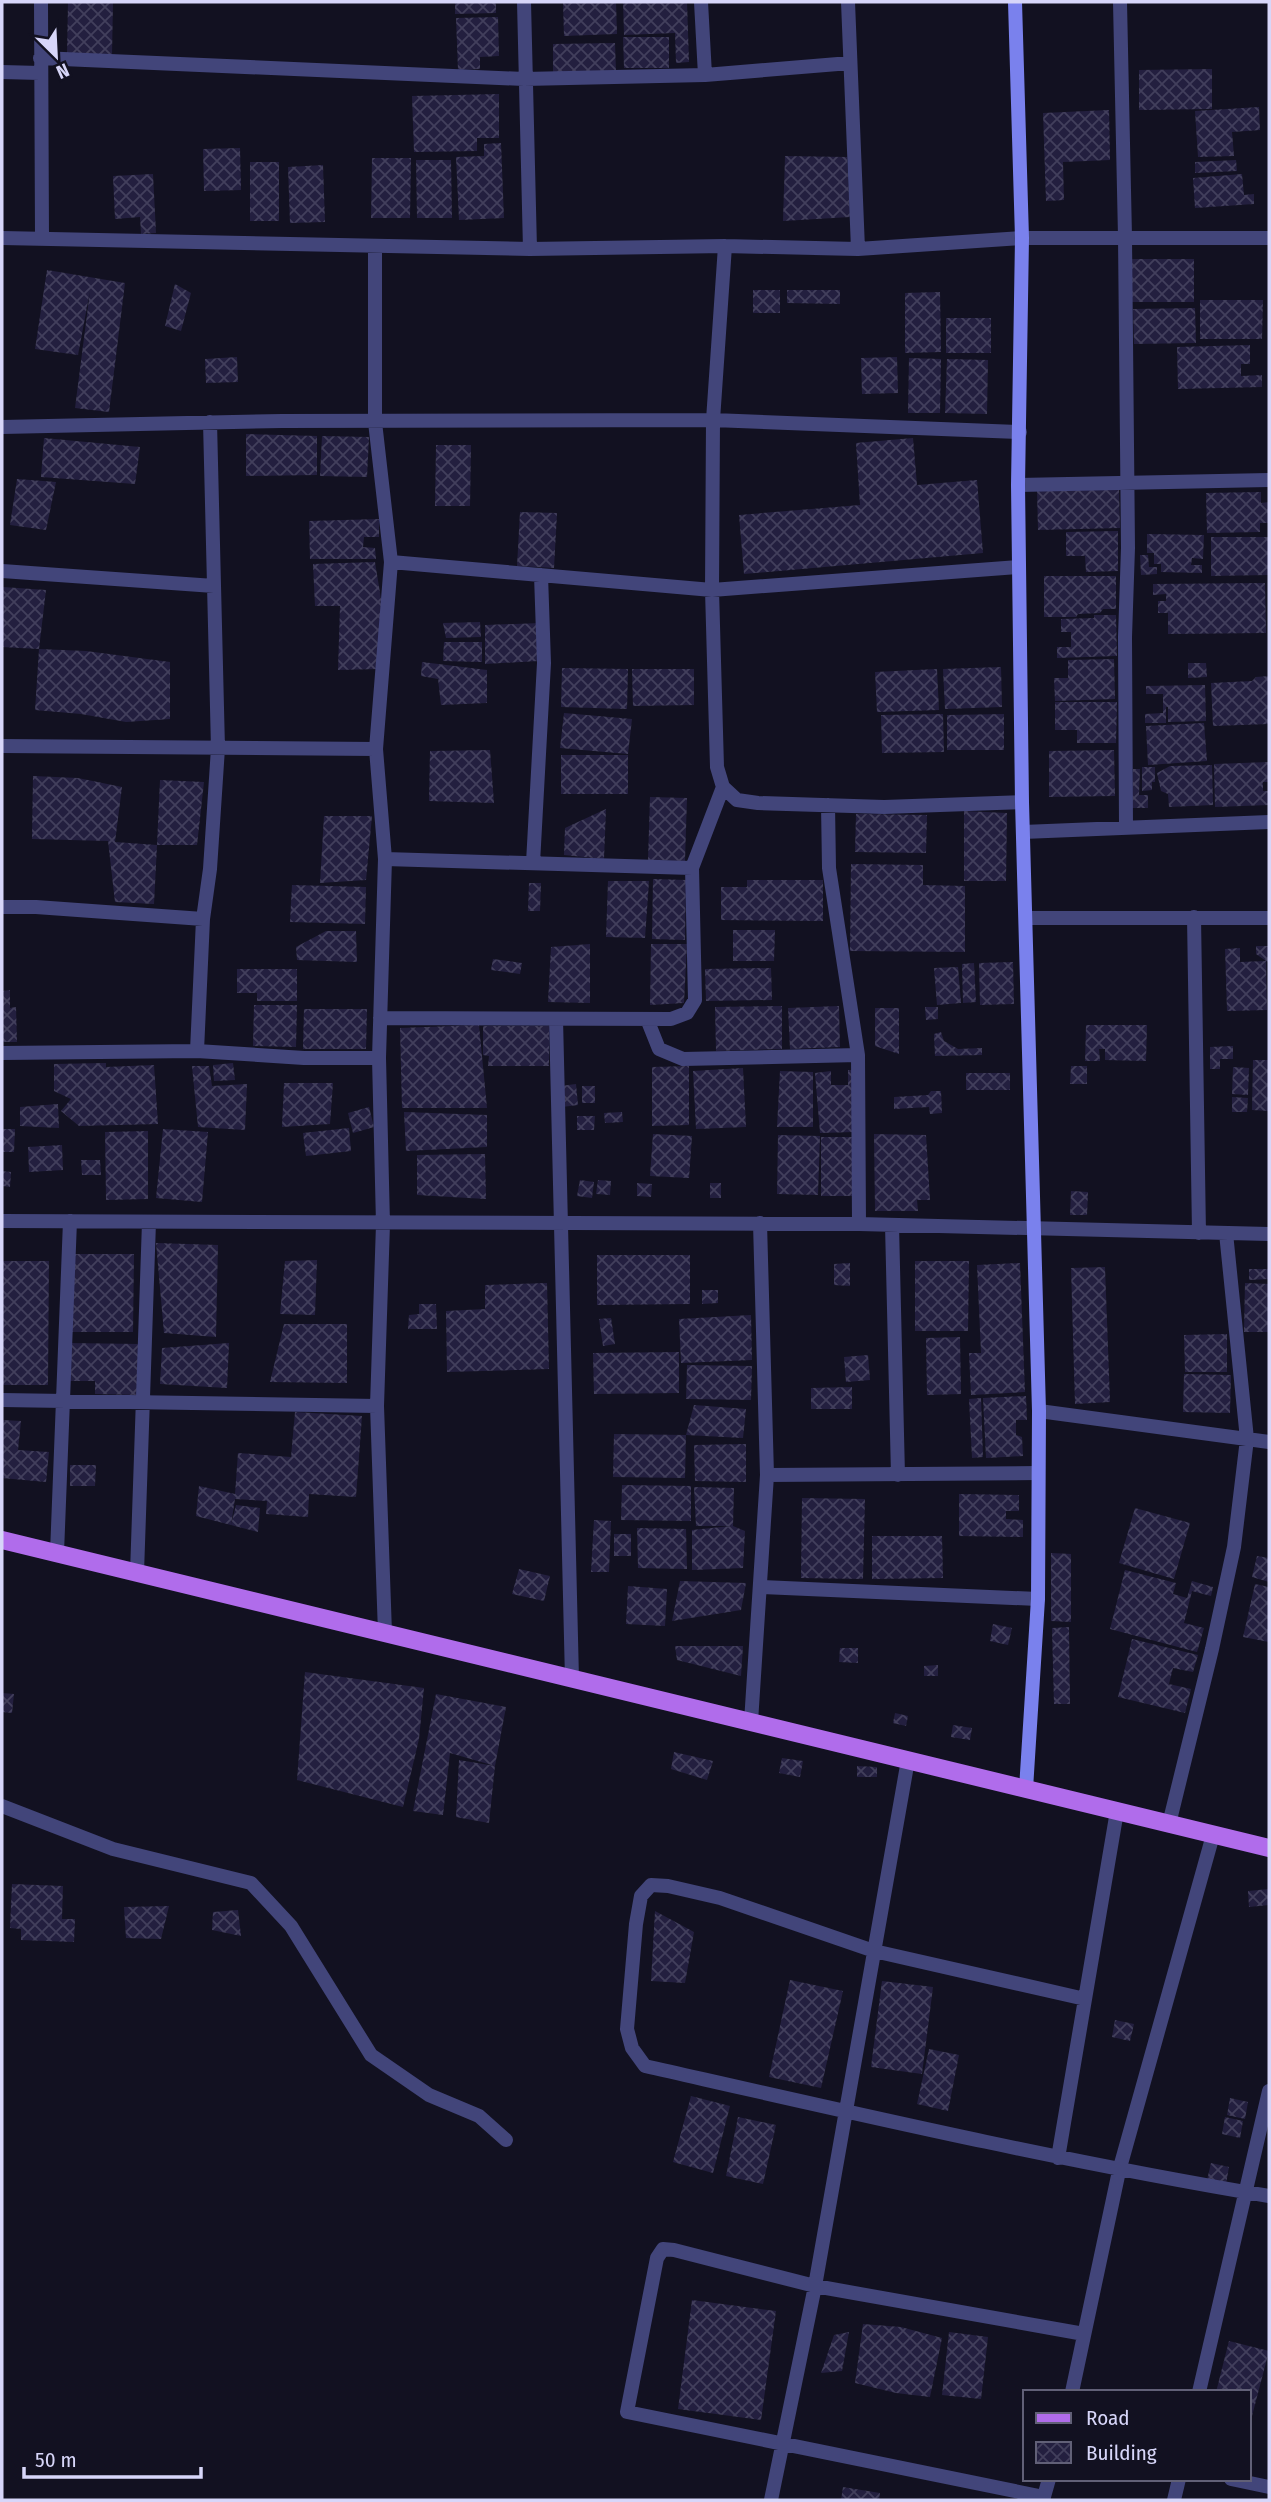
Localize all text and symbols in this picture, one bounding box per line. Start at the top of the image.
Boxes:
north arrow [21,21,91,91]
text: N [53,58,73,84]
legend [1023,2390,1250,2481]
text: Road [1086,2405,1130,2431]
scale bar [24,2436,201,2480]
text: Building [1086,2440,1157,2466]
text: 50 m [35,2447,77,2473]

